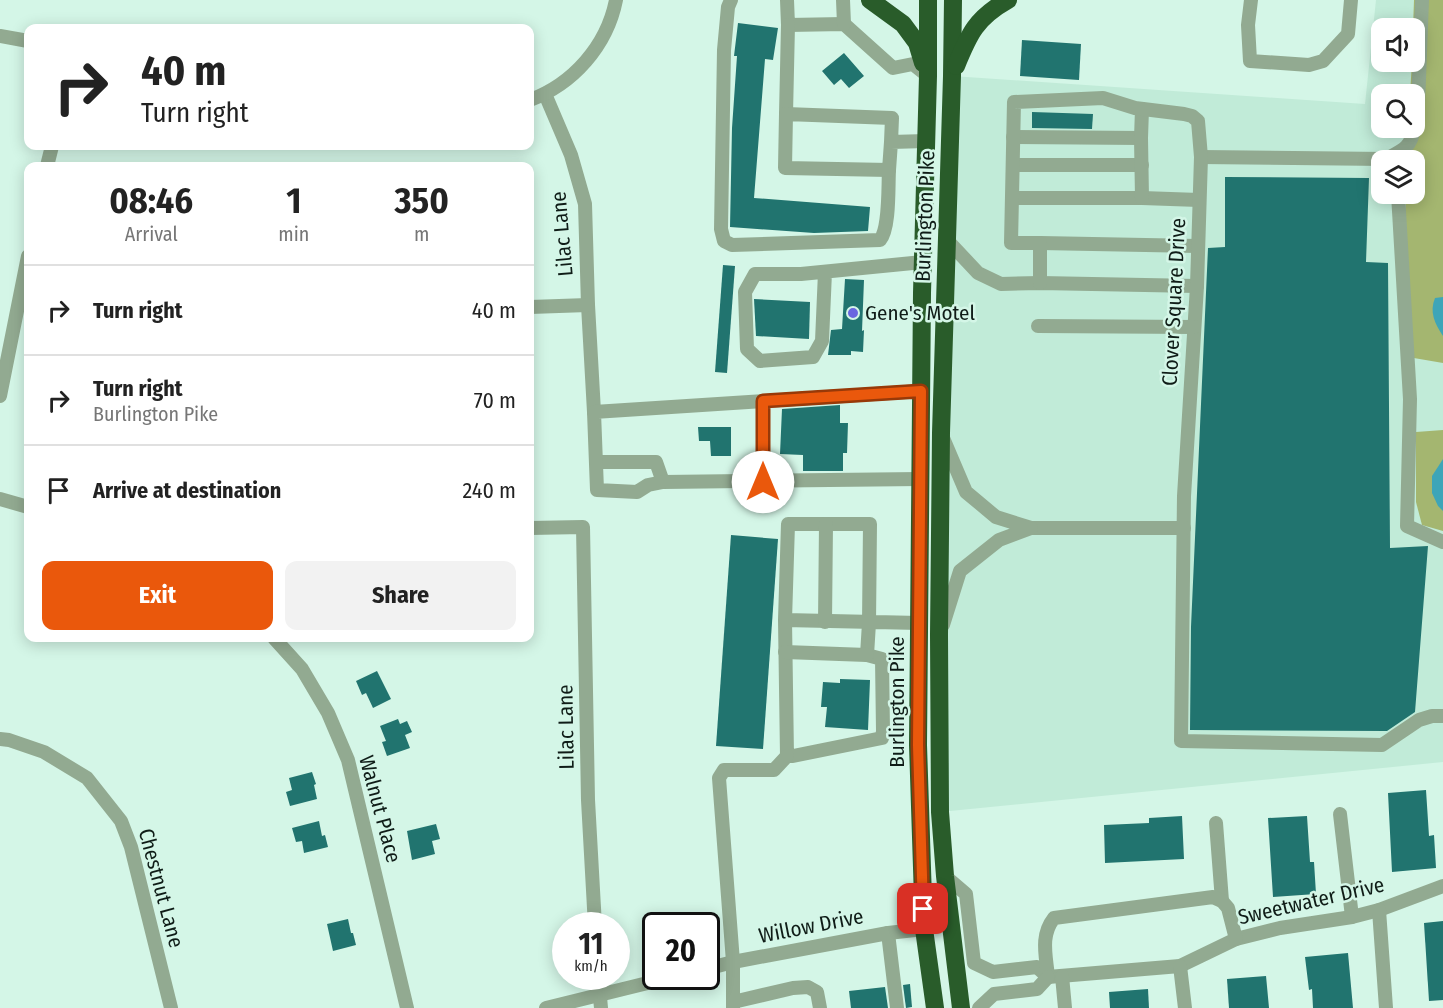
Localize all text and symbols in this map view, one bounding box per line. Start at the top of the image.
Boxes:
map controls [1371,18,1425,204]
button: sound [1371,18,1425,72]
text: 40 m [141,46,226,96]
icon: right [42,48,120,126]
button: search [1371,84,1425,138]
text: Turn right [141,97,249,129]
street label: Burlington Pike [910,150,940,282]
button: layers [1371,150,1425,204]
text: 08:46 [109,179,193,223]
text: 1 [286,179,301,223]
text: 350 [394,179,449,223]
street label: Lilac Lane [545,190,579,278]
street label: Clover Square Drive [1157,217,1191,387]
text: Arrival [125,222,178,246]
text: min [278,222,309,246]
text: m [414,222,429,246]
icon: right [42,294,75,327]
text: Turn right [93,297,182,324]
text: 40 m [472,297,516,324]
place label: Gene's Motel [865,300,975,326]
marker: Gene's Motel [846,306,860,320]
text: Turn right [93,375,182,402]
icon: right [42,384,75,417]
text: 70 m [474,387,516,414]
text: Burlington Pike [93,402,218,426]
position arrow [731,450,795,514]
icon: arrive [42,474,75,507]
text: Arrive at destination [93,477,281,504]
text: 240 m [463,477,516,504]
button: Exit [42,561,273,630]
button: Share [285,561,516,630]
street label: Burlington Pike [884,636,910,768]
street label: Lilac Lane [552,684,580,770]
street label: Walnut Place [353,752,407,866]
street label: Chestnut Lane [133,825,189,951]
street label: Sweetwater Drive [1235,872,1387,930]
pin [897,883,948,934]
icon: arrive [906,892,939,925]
street label: Willow Drive [756,903,866,949]
speed limit sign: 20 [642,912,720,990]
text: 11 [579,926,603,962]
text: km/h [574,957,608,975]

